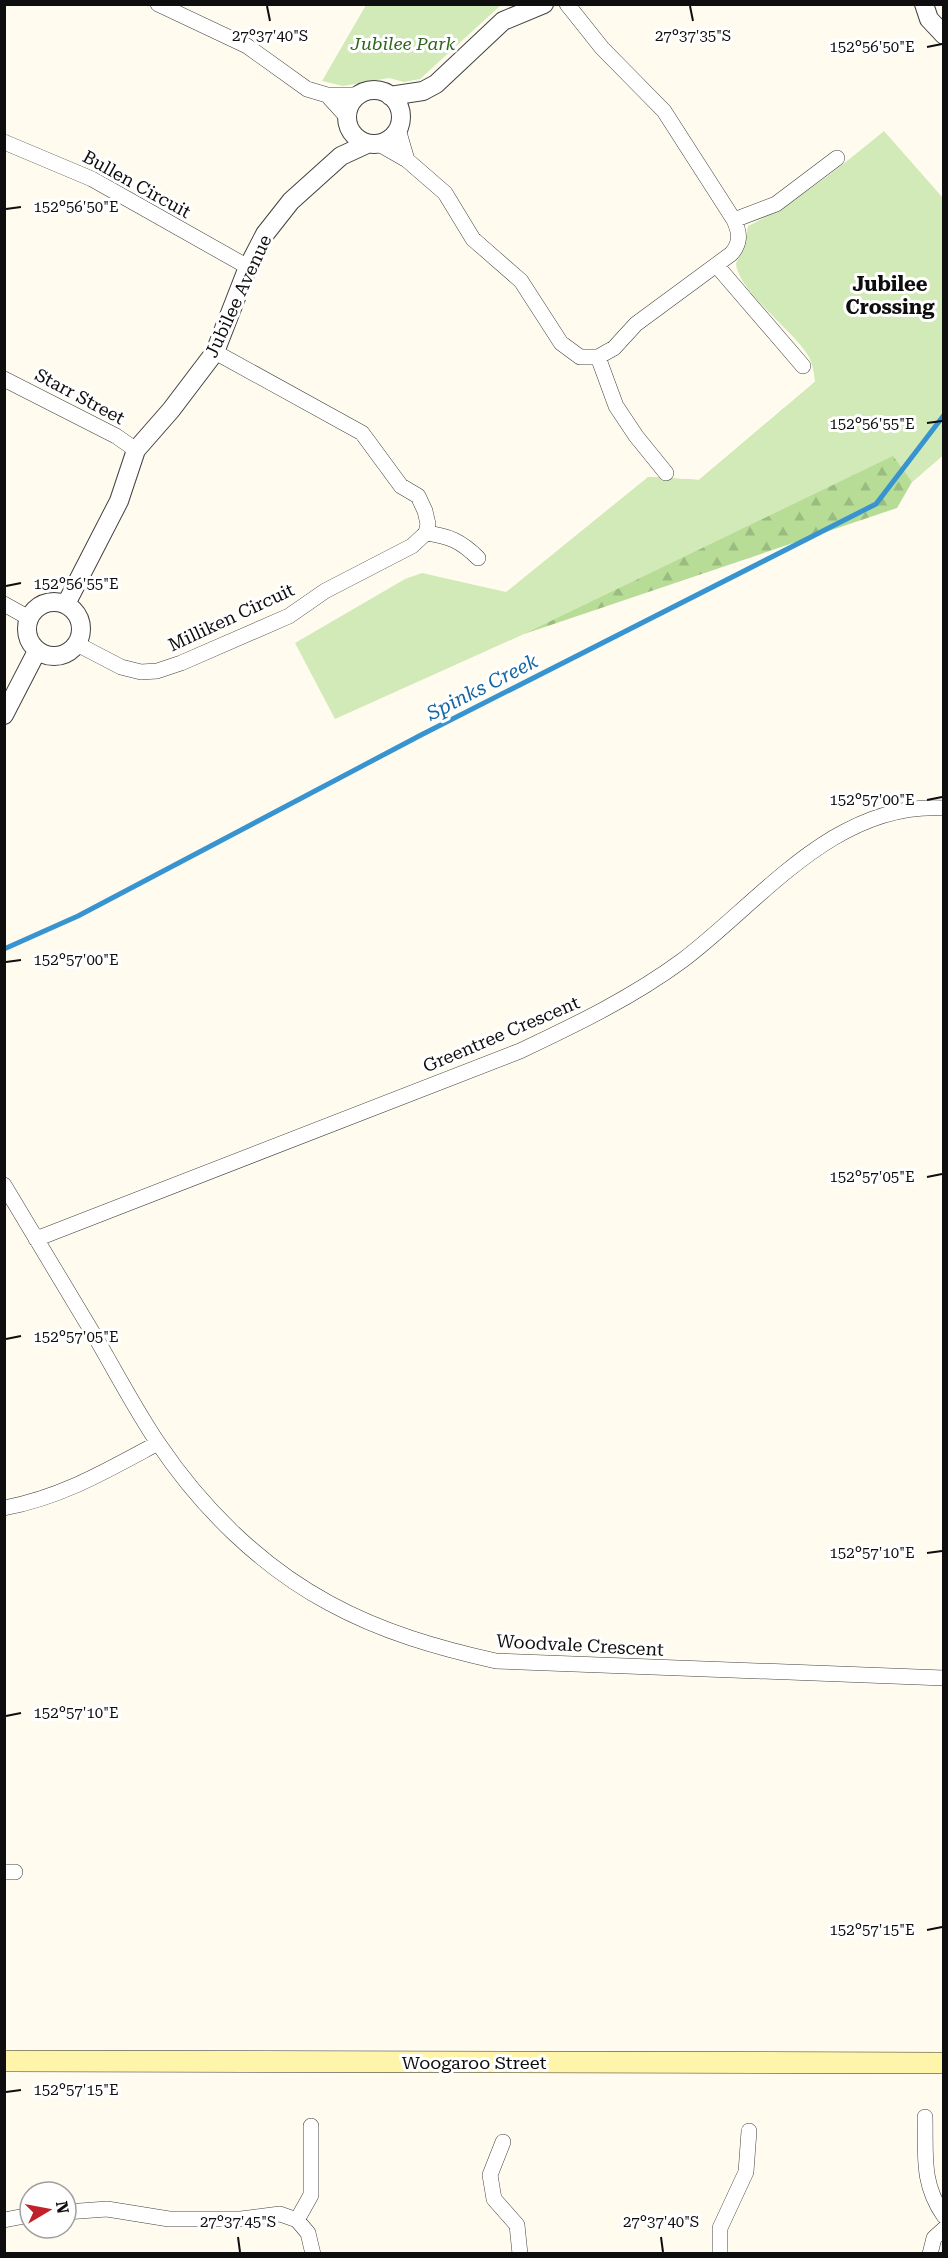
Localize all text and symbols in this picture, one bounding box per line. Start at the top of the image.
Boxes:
text: 27°37'40"S [232,27,308,45]
text: 27°37'35"S [655,27,731,45]
park label: Jubilee Park [350,33,455,54]
text: 152°56'50"E [829,38,915,56]
street label: Bullen Circuit [79,146,195,222]
text: 152°56'50"E [33,198,119,216]
street label: Jubilee Avenue [200,231,276,361]
district label: Jubilee Crossing [845,272,935,319]
street label: Starr Street [32,364,129,429]
text: 152°56'55"E [829,415,915,433]
text: 152°56'55"E [33,575,119,593]
street label: Milliken Circuit [165,579,298,655]
water label: Spinks Creek [421,649,542,726]
text: 152°57'00"E [829,791,915,809]
text: 152°57'00"E [33,951,119,969]
street label: Greentree Crescent [420,991,583,1076]
text: 152°57'05"E [829,1168,915,1186]
text: 152°57'05"E [33,1328,119,1346]
text: 152°57'10"E [829,1544,915,1562]
street label: Woodvale Crescent [496,1630,665,1660]
text: 152°57'10"E [33,1704,119,1722]
text: 152°57'15"E [829,1921,915,1939]
street label: Woogaroo Street [402,2052,547,2073]
text: 152°57'15"E [33,2081,119,2099]
north arrow [18,2180,78,2240]
text: N [52,2200,73,2215]
text: 27°37'45"S [200,2213,276,2231]
text: 27°37'40"S [623,2213,699,2231]

